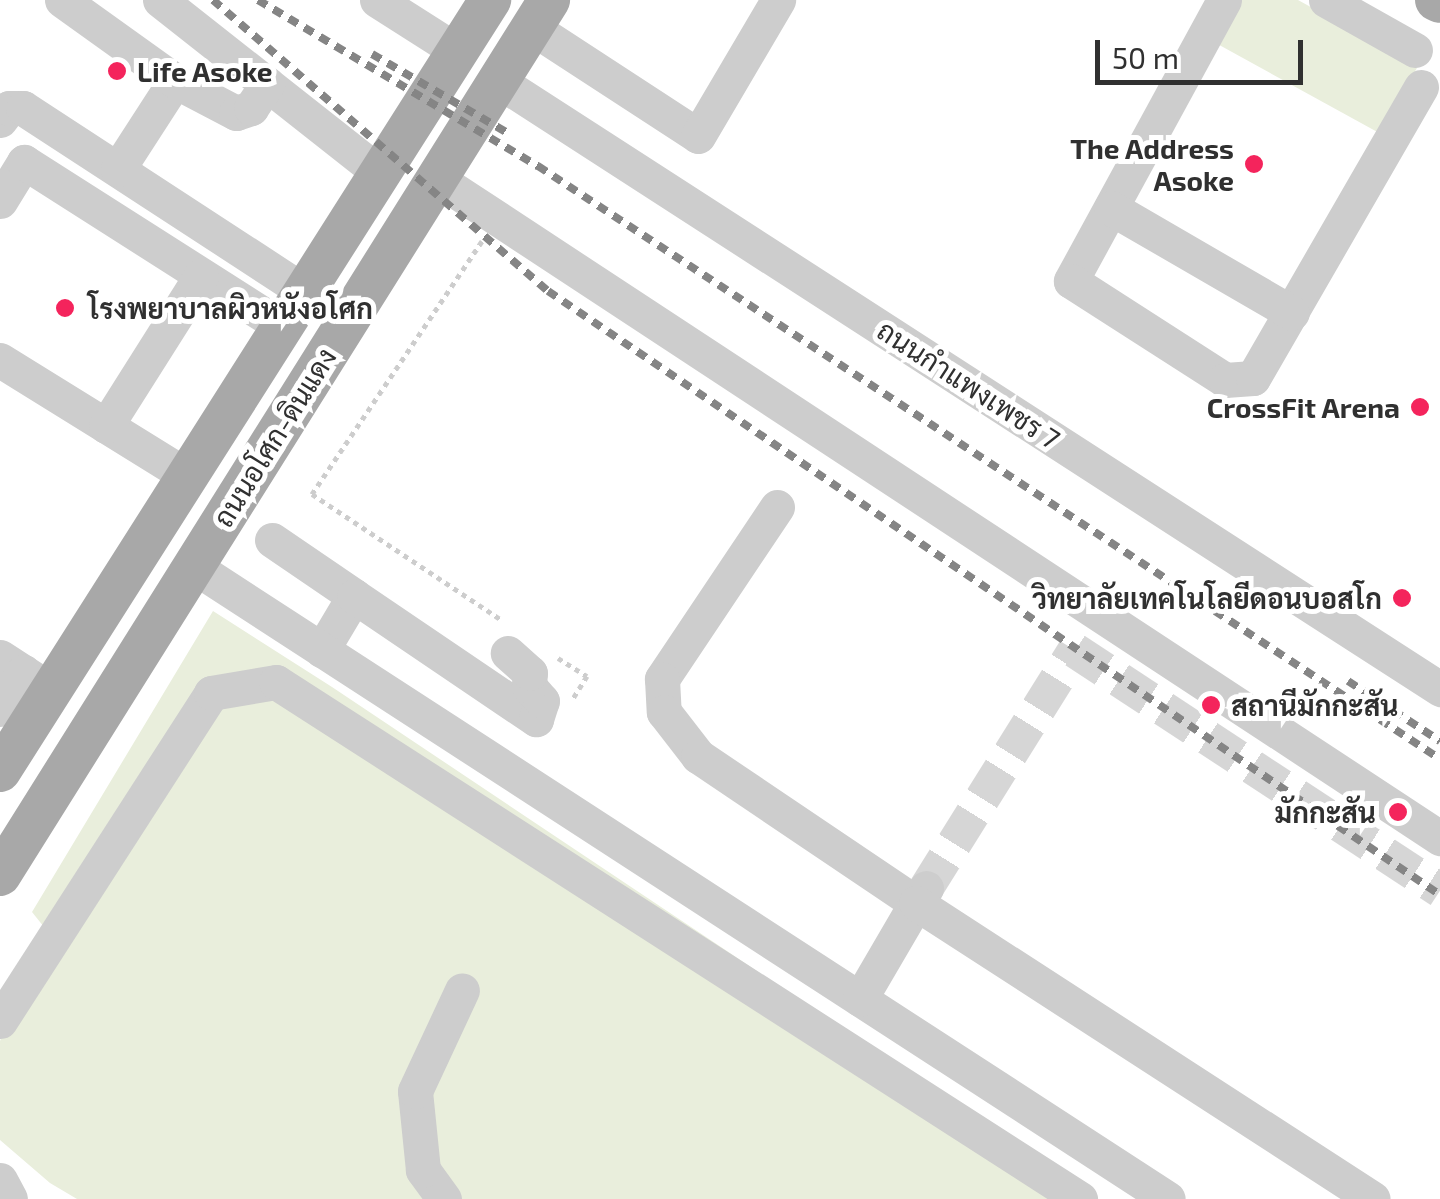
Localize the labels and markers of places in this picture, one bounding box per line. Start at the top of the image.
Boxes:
place label: Life Asoke [137,54,273,88]
marker: Life Asoke [106,60,128,82]
place label: The Address Asoke [1070,131,1234,197]
marker: The Address Asoke [1243,153,1265,175]
place label: โรงพยาบาลผิวหนังอโศก [88,291,373,325]
marker: โรงพยาบาลผิวหนังอโศก [52,295,78,321]
place label: CrossFit Arena [1206,390,1400,424]
marker: CrossFit Arena [1409,396,1431,418]
place label: วิทยาลัยเทคโนโลยีดอนบอสโก [1032,581,1382,615]
marker: วิทยาลัยเทคโนโลยีดอนบอสโก [1391,587,1413,609]
place label: สถานีมักกะสัน [1231,688,1398,722]
marker: สถานีมักกะสัน [1200,694,1222,716]
place label: มักกะสัน [1275,795,1376,829]
marker: มักกะสัน [1385,799,1411,825]

